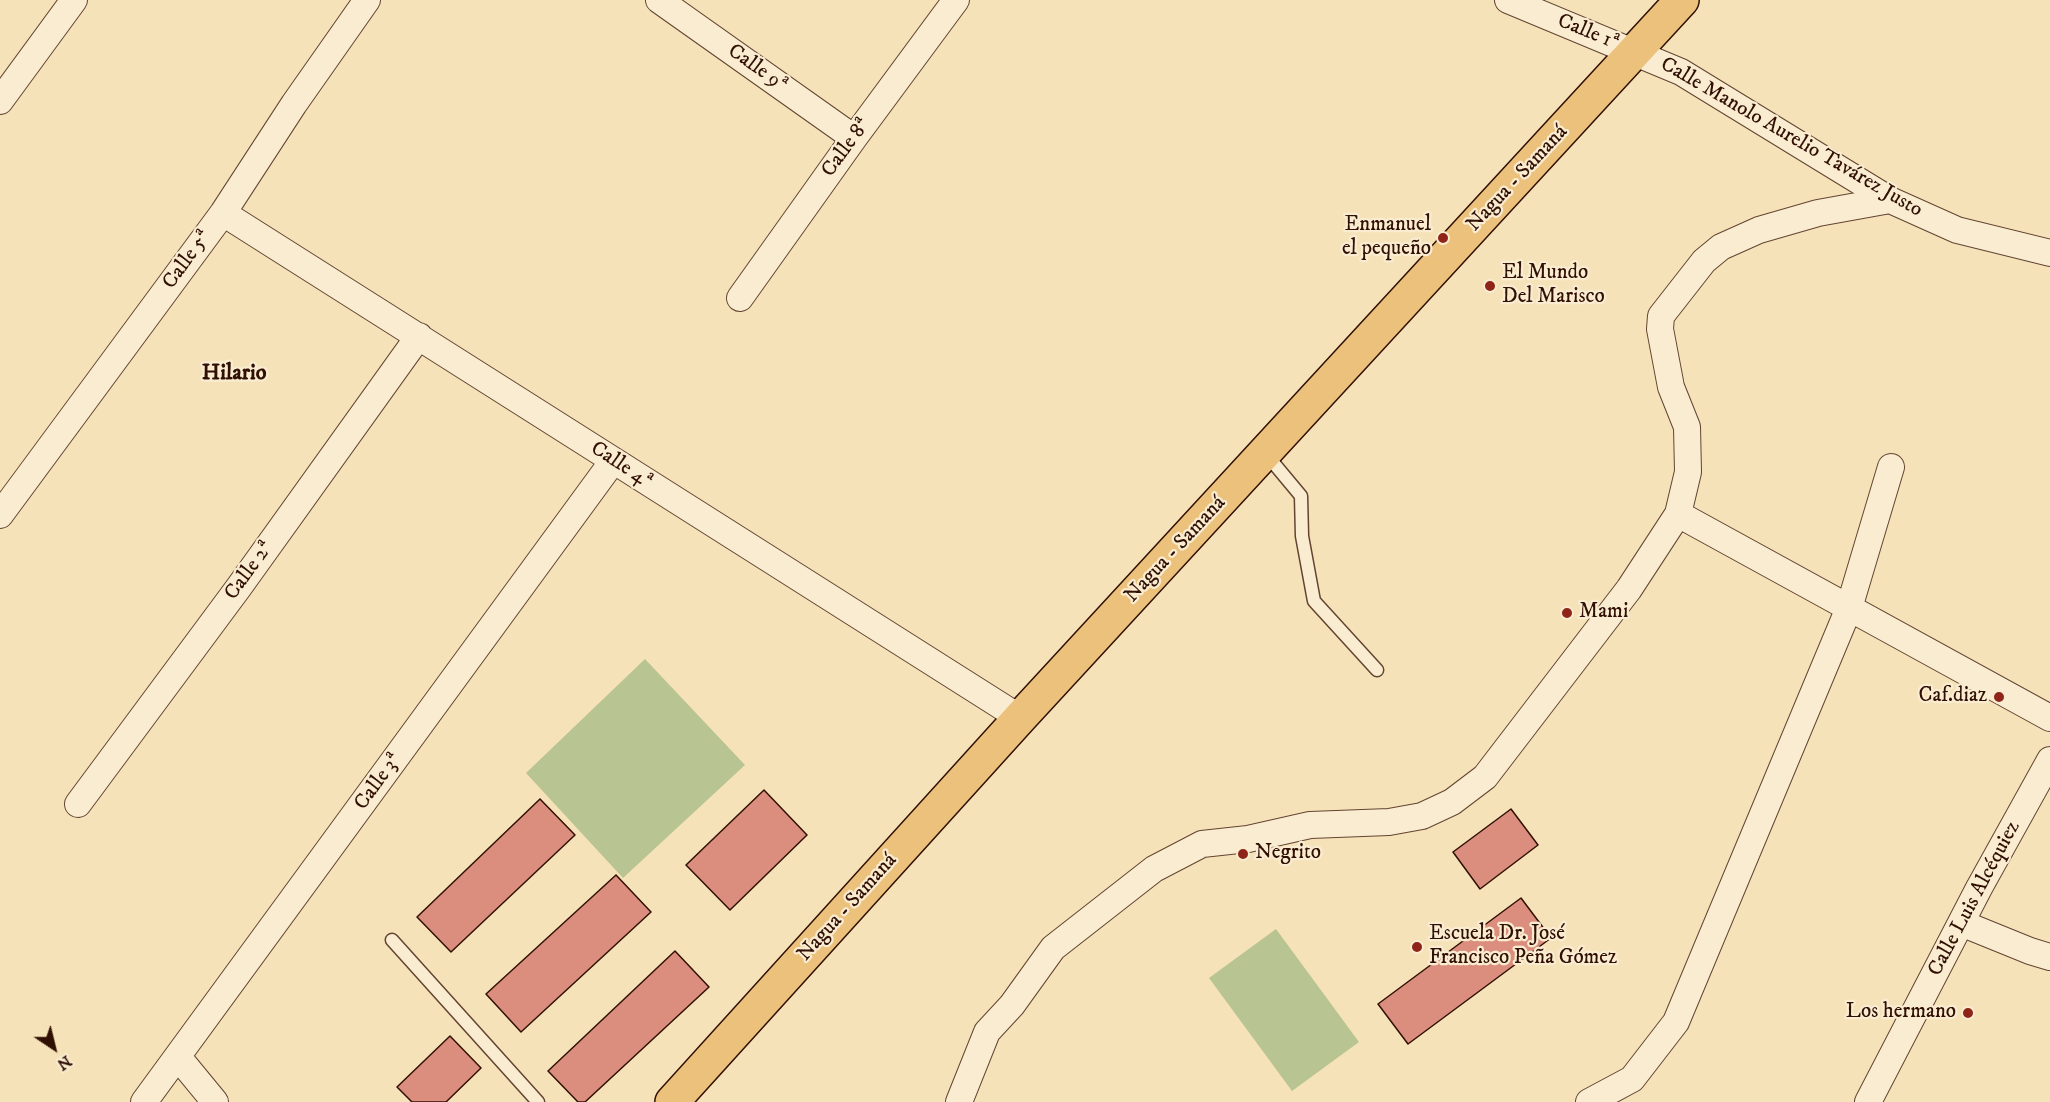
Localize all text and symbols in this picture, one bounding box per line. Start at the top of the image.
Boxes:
street label: Calle 1ª [1553,9,1623,57]
street label: Calle 9ª [722,39,792,99]
street label: Calle Manolo Aurelio Tavárez Justo [1655,52,1927,224]
street label: Calle 8ª [817,113,877,183]
street label: Nagua - Samaná [1462,120,1574,238]
place label: Enmanuel el pequeño [1342,213,1431,263]
street label: Calle 5ª [158,225,218,295]
marker: Enmanuel el pequeño [1436,231,1450,245]
place label: El Mundo Del Marisco [1502,261,1605,311]
marker: El Mundo Del Marisco [1483,279,1497,293]
district label: Hilario [202,361,266,387]
street label: Calle 4ª [585,437,657,495]
street label: Nagua - Samaná [1120,491,1232,609]
street label: Calle 2ª [220,536,280,606]
place label: Mami [1579,600,1628,626]
marker: Mami [1560,606,1574,620]
place label: Caf.diaz [1919,684,1987,710]
marker: Caf.diaz [1992,690,2006,704]
street label: Calle 3ª [350,748,408,816]
street label: Calle Luis Alcéquiez [1924,817,2026,981]
place label: Negrito [1255,841,1321,867]
marker: Negrito [1236,847,1250,861]
street label: Nagua - Samaná [793,849,903,967]
place label: Escuela Dr. José Francisco Peña Gómez [1429,922,1617,972]
marker: Escuela Dr. José Francisco Peña Gómez [1410,940,1424,954]
place label: Los hermano [1846,1000,1956,1026]
marker: Los hermano [1961,1006,1975,1020]
north arrow [24,1018,84,1078]
text: N [53,1051,75,1075]

